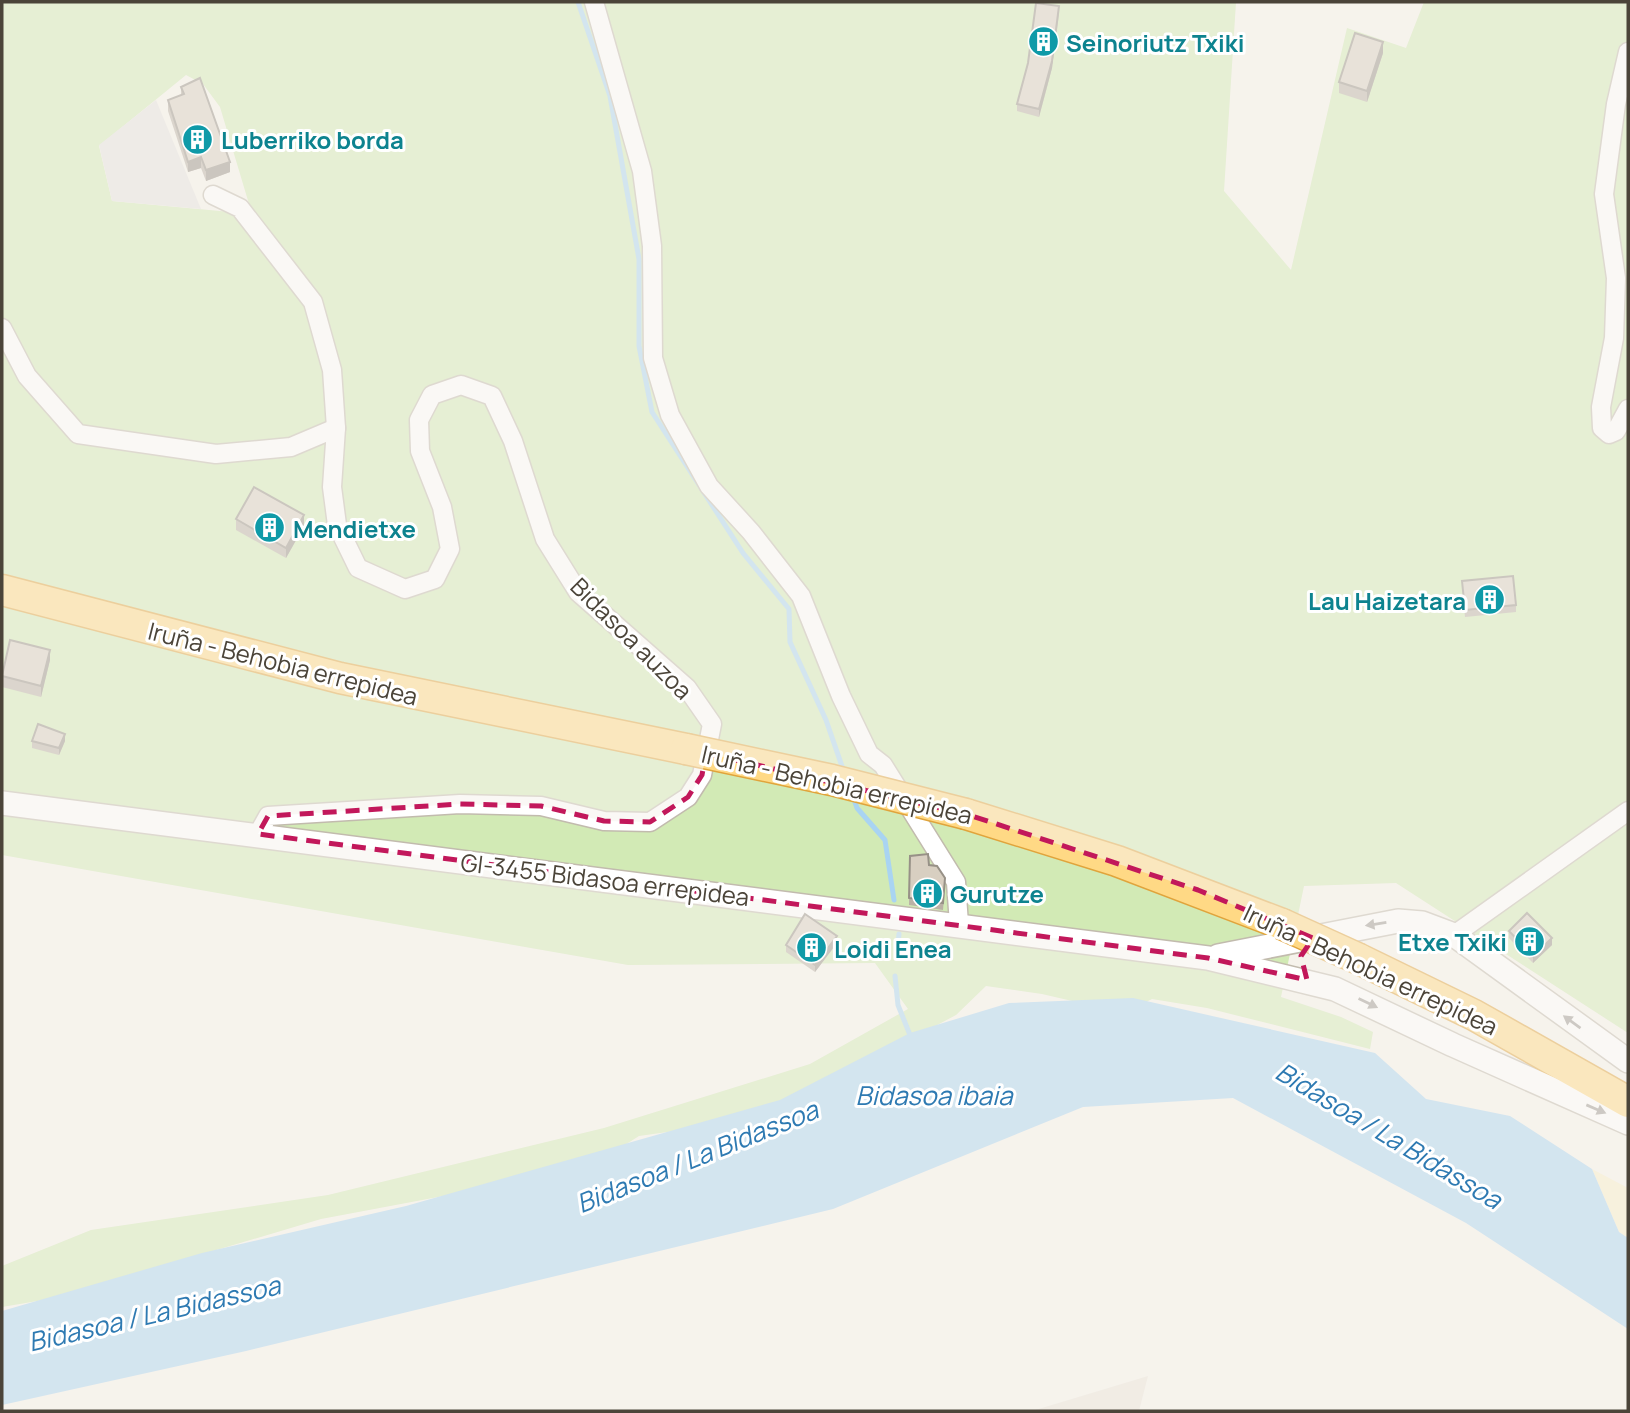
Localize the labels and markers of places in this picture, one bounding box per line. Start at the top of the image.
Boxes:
building icon: Seinoriutz Txiki [1026,25,1060,59]
place label: Seinoriutz Txiki [1066,26,1244,59]
building icon: Luberriko borda [181,122,215,156]
place label: Luberriko borda [221,123,404,156]
building icon: Mendietxe [253,511,287,545]
place label: Mendietxe [293,512,416,545]
building icon: Lau Haizetara [1472,583,1506,617]
place label: Lau Haizetara [1308,584,1466,617]
building icon: Gurutze [910,876,944,910]
place label: Gurutze [950,877,1044,910]
building icon: Etxe Txiki [1513,924,1547,958]
place label: Etxe Txiki [1398,925,1507,958]
building icon: Loidi Enea [794,931,828,965]
place label: Loidi Enea [834,932,952,965]

